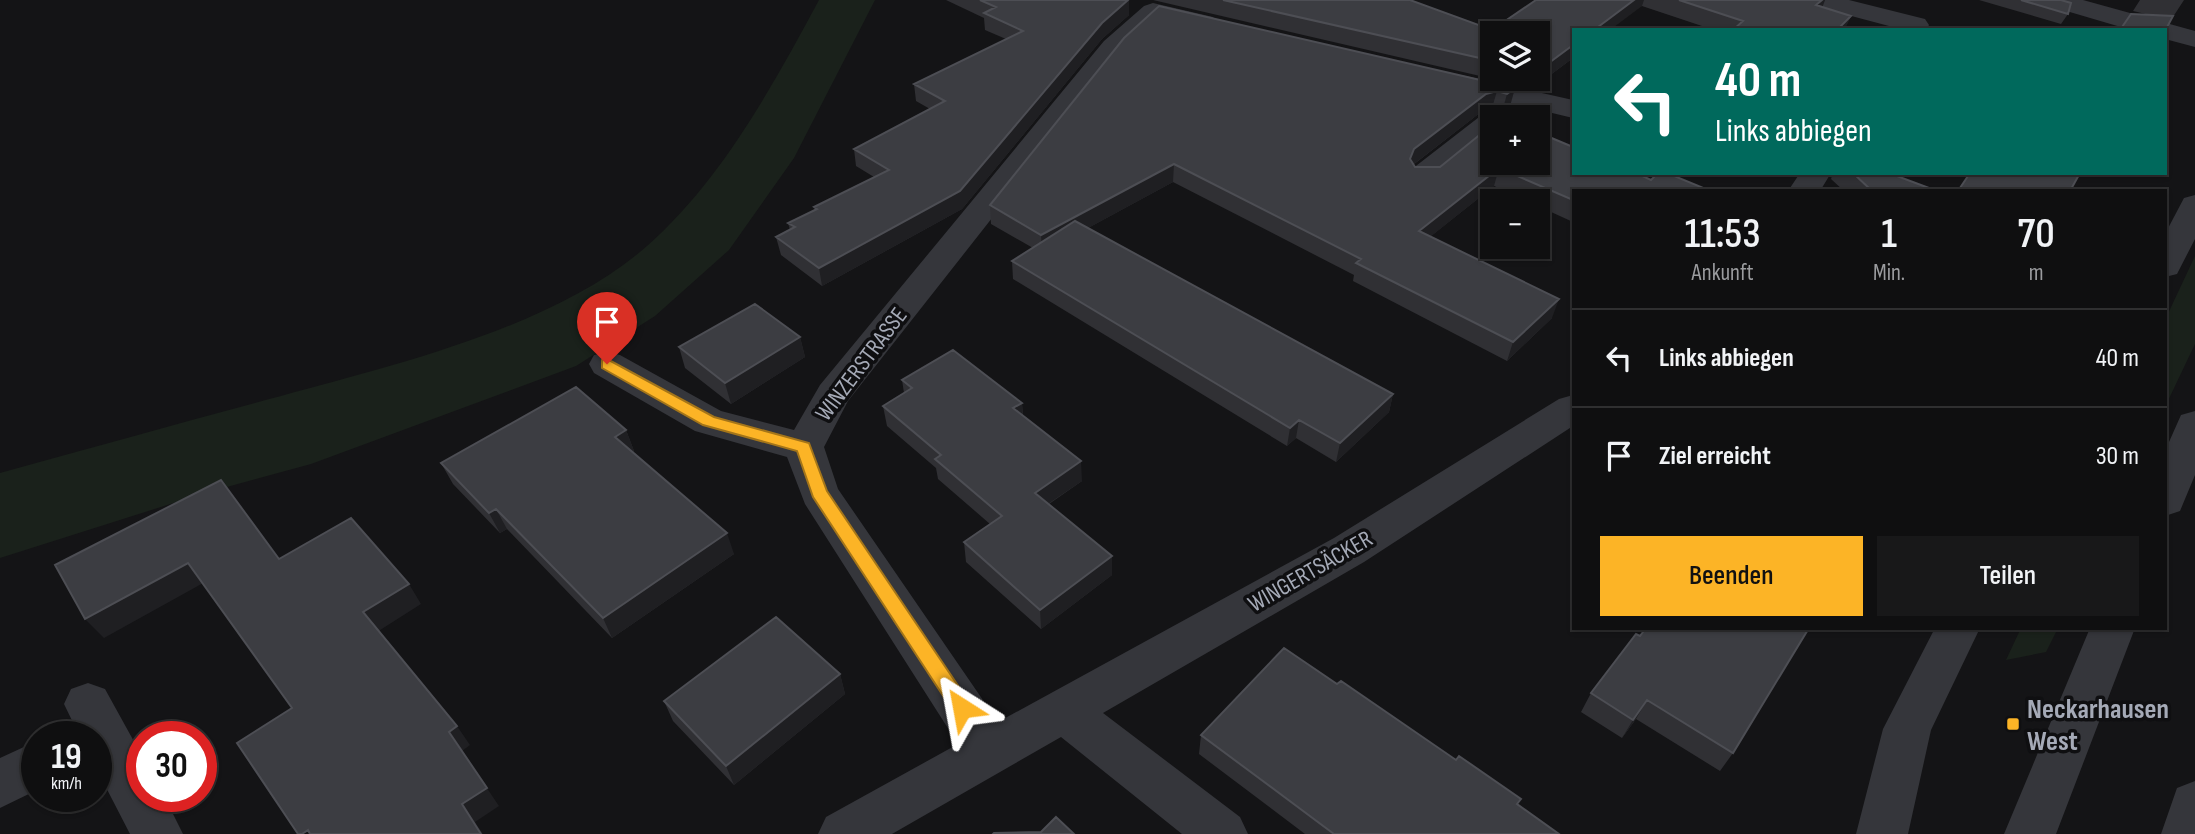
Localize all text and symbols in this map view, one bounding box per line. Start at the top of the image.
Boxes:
map controls [1480,21,1550,259]
button: layers [1480,21,1550,91]
text: 40 m [1715,52,1801,111]
icon: left [1600,56,1691,147]
button: + [1480,105,1550,175]
text: Links abbiegen [1715,112,1872,151]
button: − [1480,189,1550,259]
text: 11:53 [1684,209,1761,260]
text: 1 [1881,209,1897,260]
text: 70 [2018,209,2055,260]
text: Ankunft [1692,259,1754,287]
text: Min. [1873,259,1905,287]
text: m [2029,259,2043,287]
pin [577,292,637,364]
street label: WINZERSTRASSE [809,302,914,427]
icon: arrive [588,303,626,341]
icon: left [1600,339,1638,377]
text: Links abbiegen [1659,343,1794,374]
text: 40 m [2096,343,2139,374]
icon: arrive [1600,437,1638,475]
text: Ziel erreicht [1659,441,1771,472]
text: 30 m [2096,441,2139,472]
street label: WINGERTSÄCKER [1243,524,1378,619]
button: Beenden [1600,536,1863,616]
button: Teilen [1877,536,2139,616]
position arrow [925,671,999,745]
place label: Neckarhausen West [2027,693,2169,758]
marker: Neckarhausen West [2005,716,2021,732]
speed limit sign: 30 [126,721,217,812]
text: 19 [51,736,82,779]
text: km/h [51,773,82,794]

